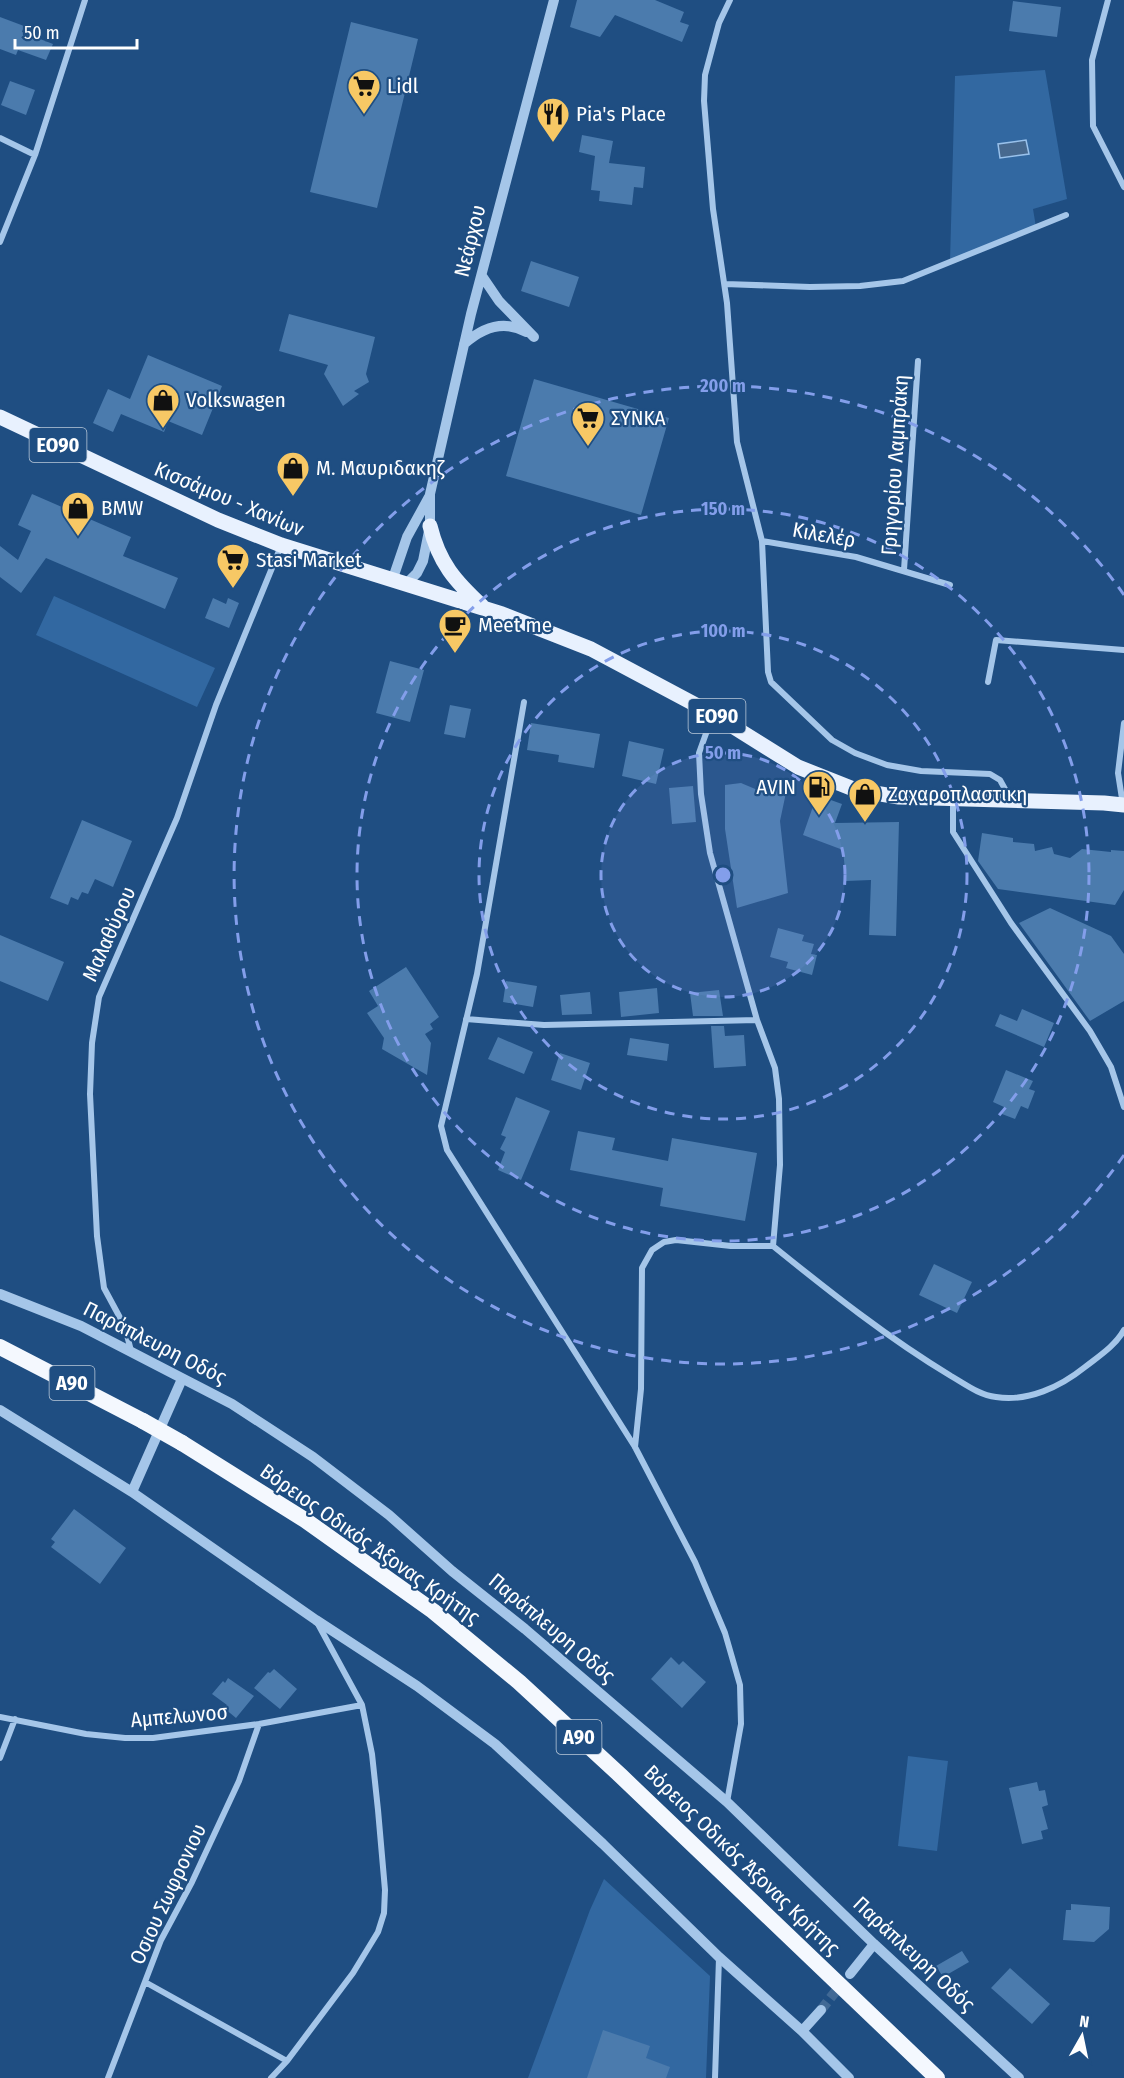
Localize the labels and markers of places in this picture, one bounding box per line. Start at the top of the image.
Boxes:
supermarket icon: Lidl [346,68,382,115]
place label: Lidl [387,73,419,99]
restaurant icon: Pia's Place [535,96,571,143]
place label: Pia's Place [576,101,666,127]
shop icon: Volkswagen [145,382,181,429]
place label: Volkswagen [186,387,286,413]
supermarket icon: ΣΥΝΚΑ [570,400,606,447]
place label: ΣΥΝΚΑ [611,405,666,431]
shop icon: Μ. Μαυριδακηζ [275,450,311,497]
place label: Μ. Μαυριδακηζ [316,455,445,481]
shop icon: BMW [60,490,96,537]
place label: BMW [101,495,143,521]
supermarket icon: Stasi Market [215,542,251,589]
place label: Stasi Market [256,547,362,573]
cafe icon: Meet me [437,607,473,654]
place label: Meet me [478,612,552,638]
fuel station icon: AVIN [801,769,837,816]
place label: AVIN [756,774,796,800]
shop icon: Ζαχαροπλαστικη [847,776,883,823]
place label: Ζαχαροπλαστικη [888,781,1027,807]
centre of rings [713,865,733,885]

